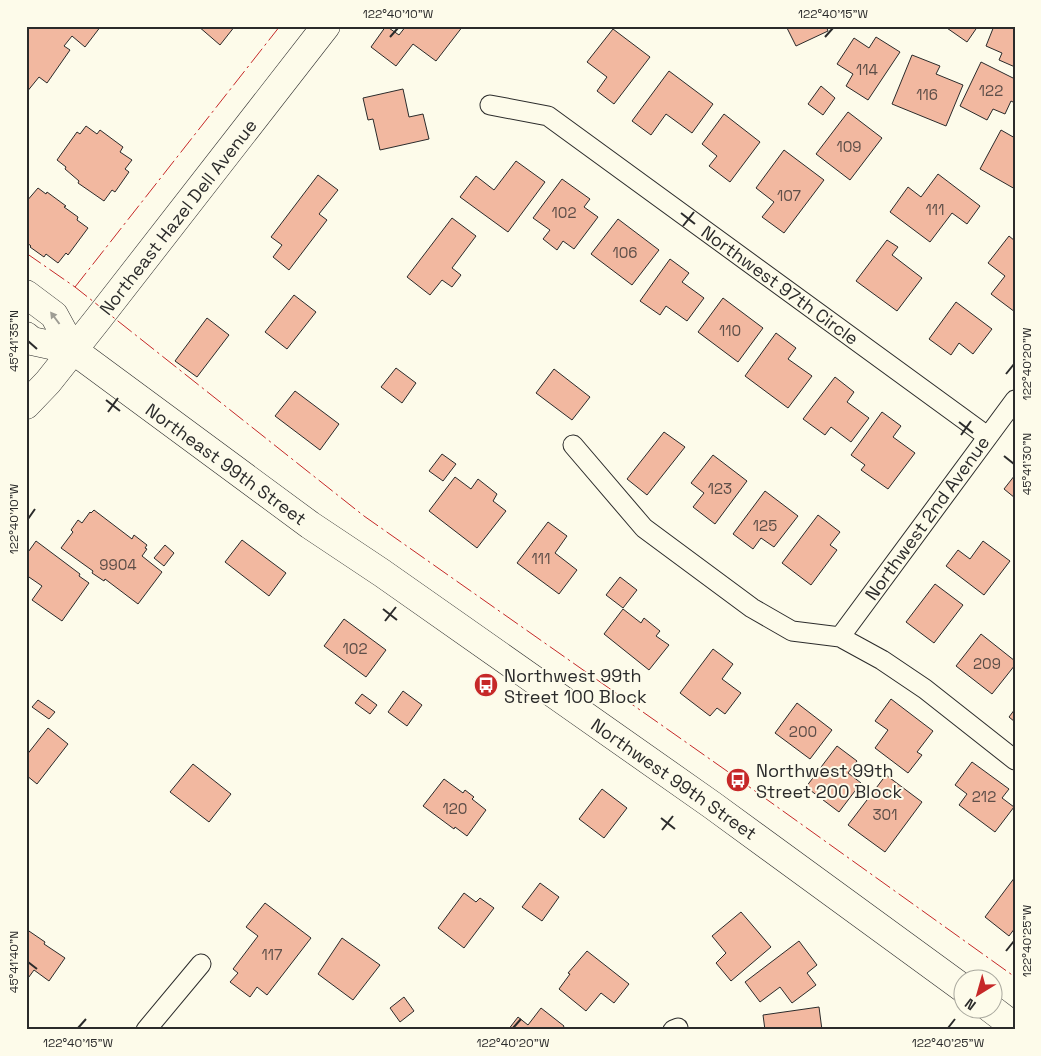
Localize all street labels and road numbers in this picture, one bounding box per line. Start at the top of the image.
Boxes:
street label: Northeast Hazel Dell Avenue [94,114,262,320]
street label: Northwest 97th Circle [697,220,863,350]
street label: Northeast 99th Street [141,398,311,530]
street label: Northwest 2nd Avenue [860,431,994,605]
street label: Northwest 99th Street [587,713,761,845]

